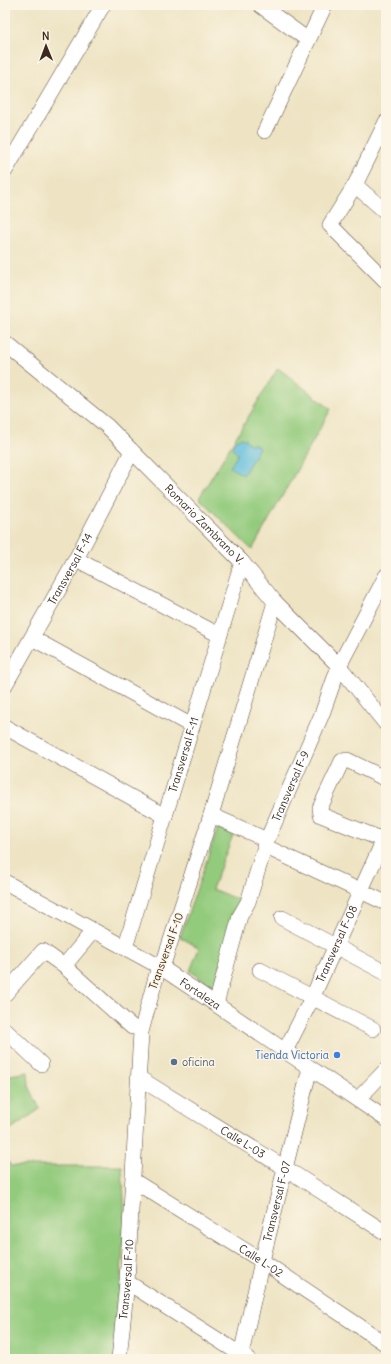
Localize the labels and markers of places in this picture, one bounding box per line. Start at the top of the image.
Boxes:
place label: Tienda Victoria [255,1048,329,1062]
marker: Tienda Victoria [332,1050,342,1060]
place label: oficina [182,1055,215,1069]
marker: oficina [169,1057,179,1067]

